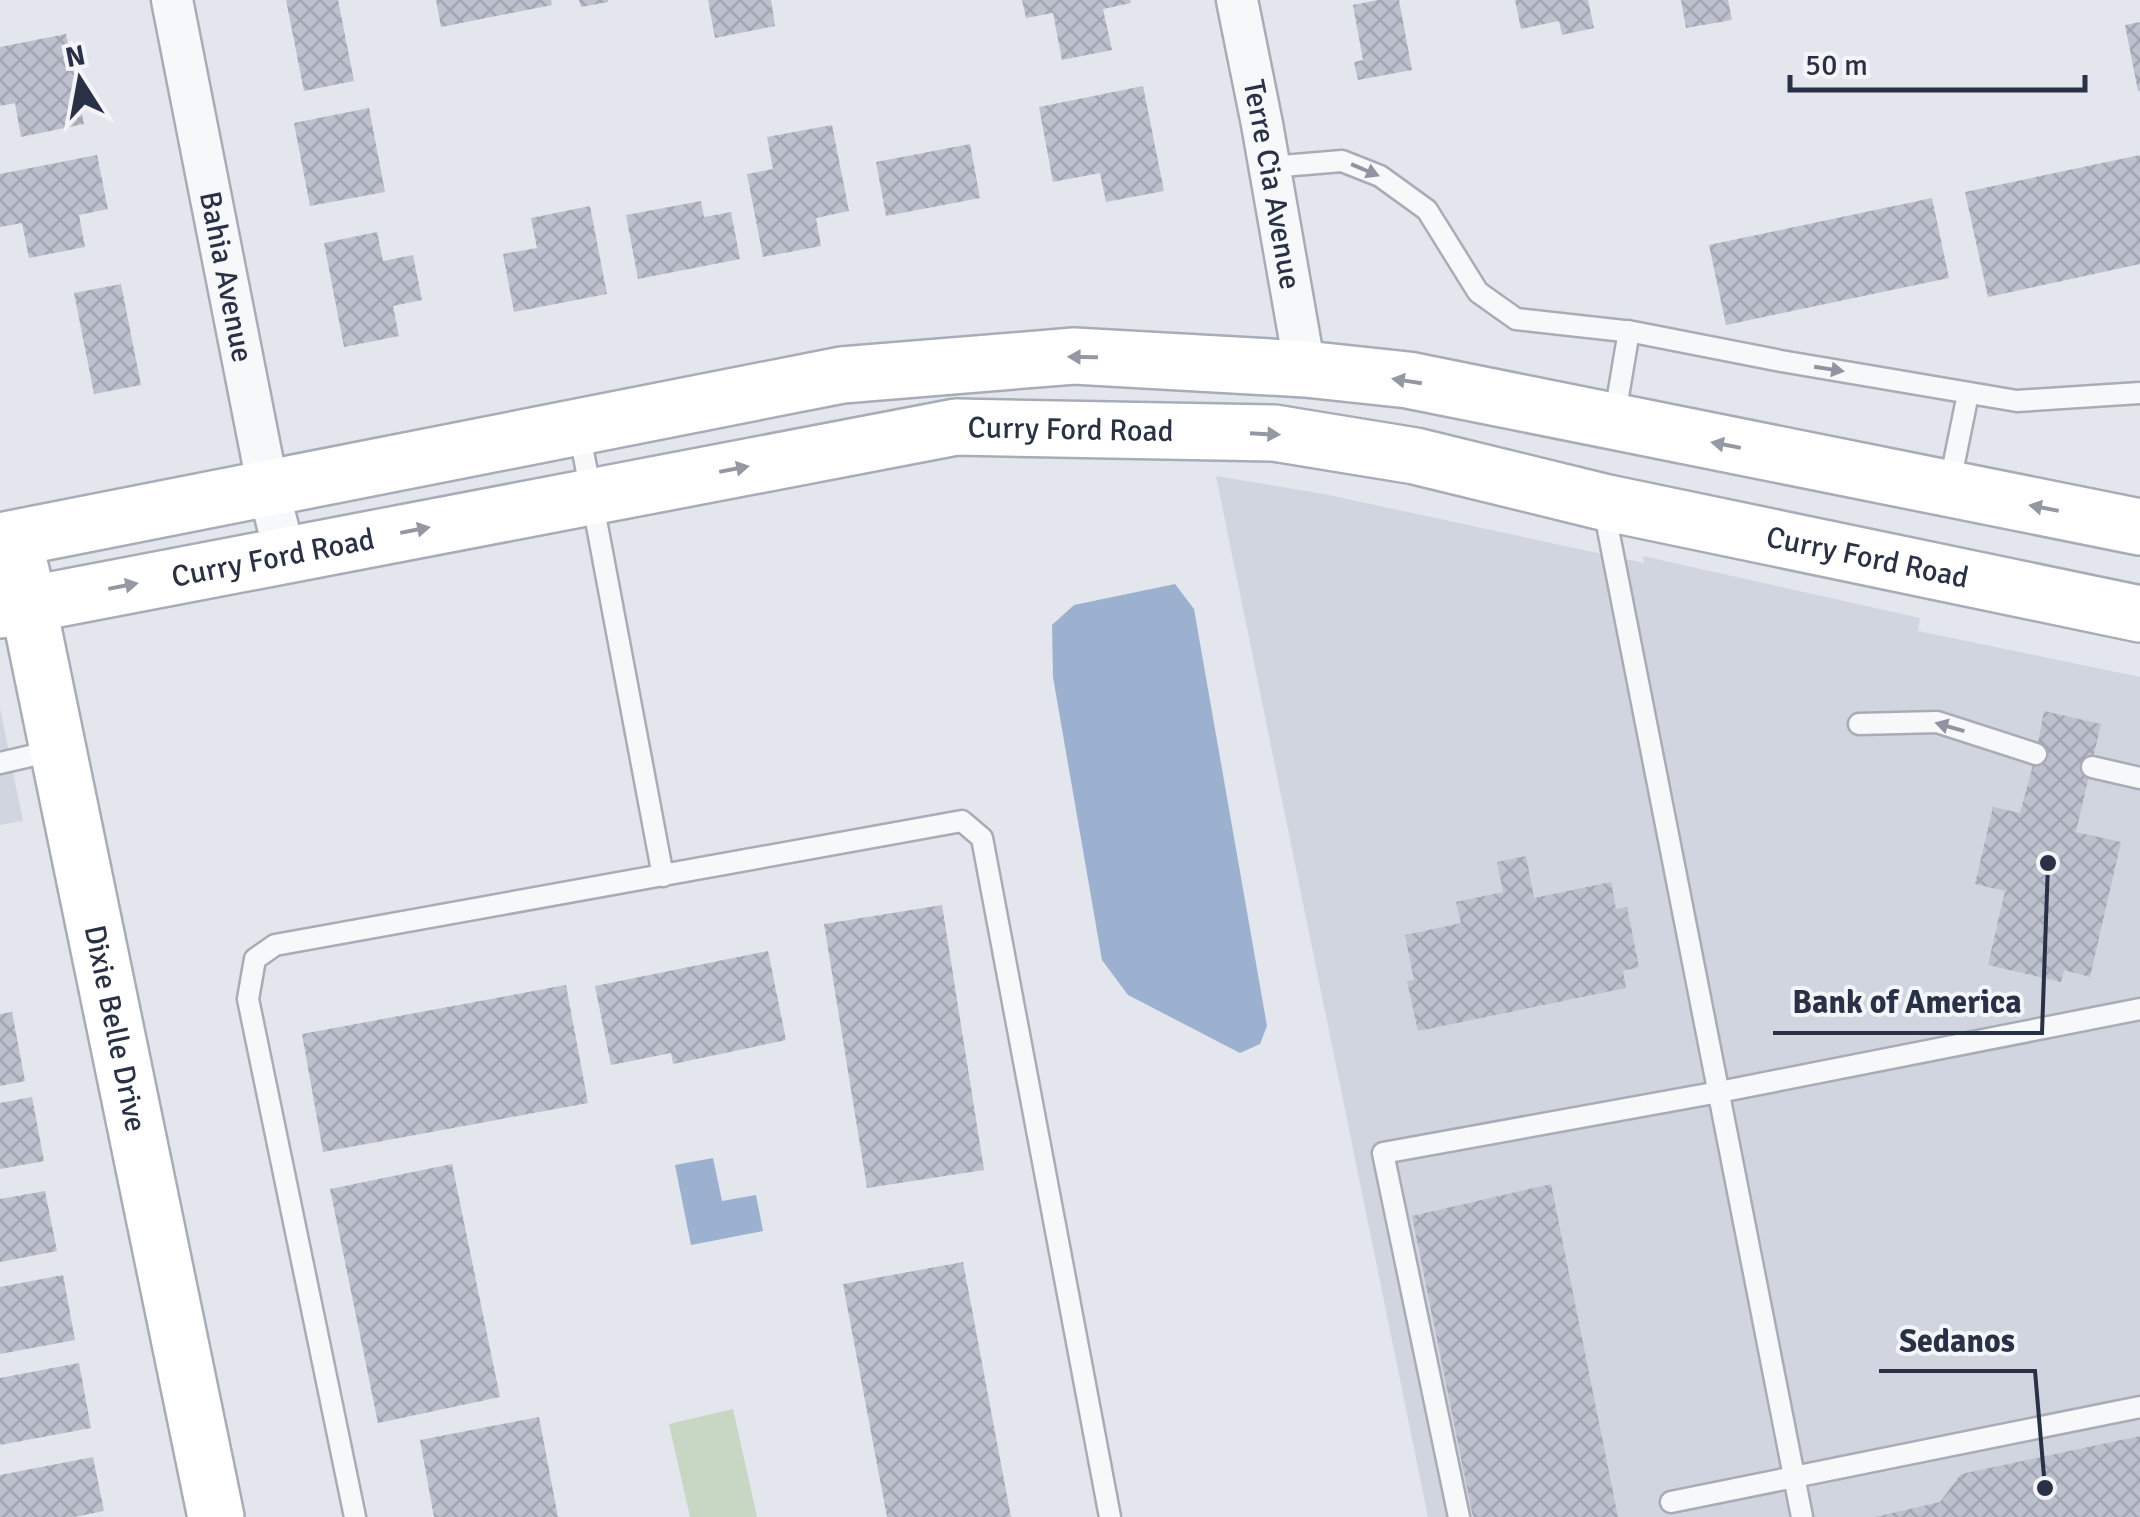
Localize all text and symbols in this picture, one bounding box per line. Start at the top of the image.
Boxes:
north arrow [30,30,130,130]
scale bar [1790,30,2085,92]
text: N [63,38,88,75]
text: 50 m [1805,47,1868,84]
street label: Terre Cia Avenue [1235,77,1309,292]
one-way arrow [1350,162,1380,178]
street label: Bahia Avenue [191,188,261,366]
one-way arrow [1067,348,1099,364]
one-way arrow [1814,362,1845,378]
one-way arrow [1391,372,1422,388]
street label: Curry Ford Road [967,409,1174,450]
one-way arrow [1250,426,1281,442]
one-way arrow [1710,437,1741,453]
one-way arrow [719,461,750,476]
one-way arrow [2029,500,2060,516]
street label: Curry Ford Road [1763,519,1972,597]
street label: Curry Ford Road [169,521,378,596]
one-way arrow [400,521,431,537]
one-way arrow [108,577,139,593]
one-way arrow [1934,719,1964,734]
street label: Dixie Belle Drive [76,922,154,1135]
callout: Bank of America [1773,971,2042,1033]
text: Bank of America [1792,983,2022,1022]
callout: Sedanos [1879,1309,2035,1371]
text: Sedanos [1899,1322,2015,1361]

